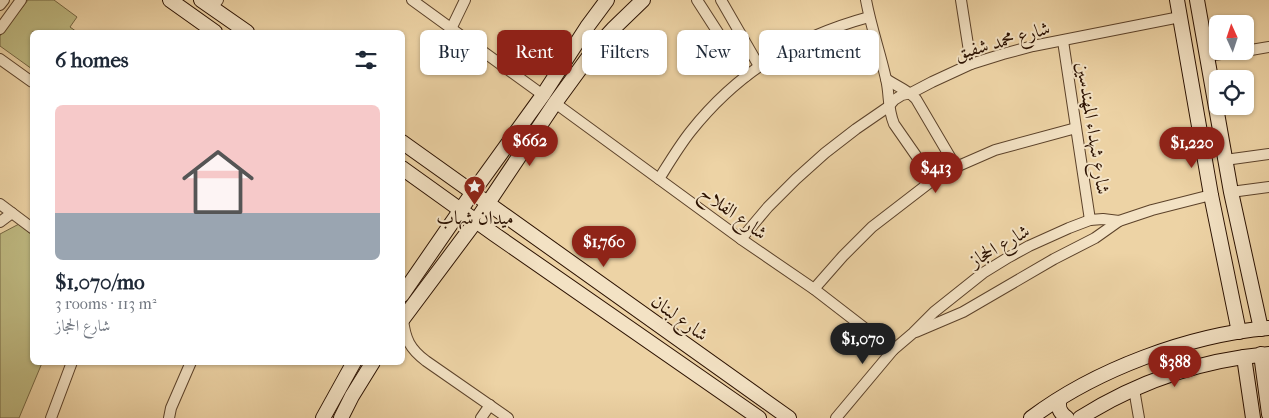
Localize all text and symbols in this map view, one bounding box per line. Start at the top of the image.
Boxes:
north arrow [1209,15,1254,60]
map controls [1209,15,1254,115]
street label: شارع محمد شفيق [952,17,1054,69]
chip: Buy [420,30,487,75]
chip: Rent [497,30,572,75]
chip: Filters [582,30,667,75]
chip: New [677,30,749,75]
chip: Apartment [759,30,879,75]
icon: filters [352,46,380,74]
text: 6 homes [55,48,129,72]
street label: شارع شهداء المهندسين [1068,60,1114,197]
button: locate [1209,70,1254,115]
pin: $662 [500,124,560,167]
pin: $1,220 [1151,126,1233,169]
text: $662 [513,131,547,150]
text: $1,220 [1170,133,1214,152]
icon: home [173,137,263,227]
pin: $413 [906,152,966,194]
text: $413 [921,158,951,177]
place icon: ميدان شهاب [463,174,487,205]
street label: شارع الفلاح [692,181,771,249]
place label: ميدان شهاب [436,207,514,230]
street label: شارع الحجاز [964,220,1036,276]
pin: $1,760 [563,226,645,268]
text: $1,760 [583,232,625,251]
text: $1,070/mo [55,270,145,294]
street label: شارع لبنان [644,290,712,349]
text: 3 rooms · 113 m² [55,294,156,313]
text: شارع الحجاز [55,316,110,335]
pin: $1,070 [822,322,904,365]
text: $1,070 [841,329,885,348]
pin: $388 [1145,346,1205,388]
text: $388 [1159,352,1191,371]

